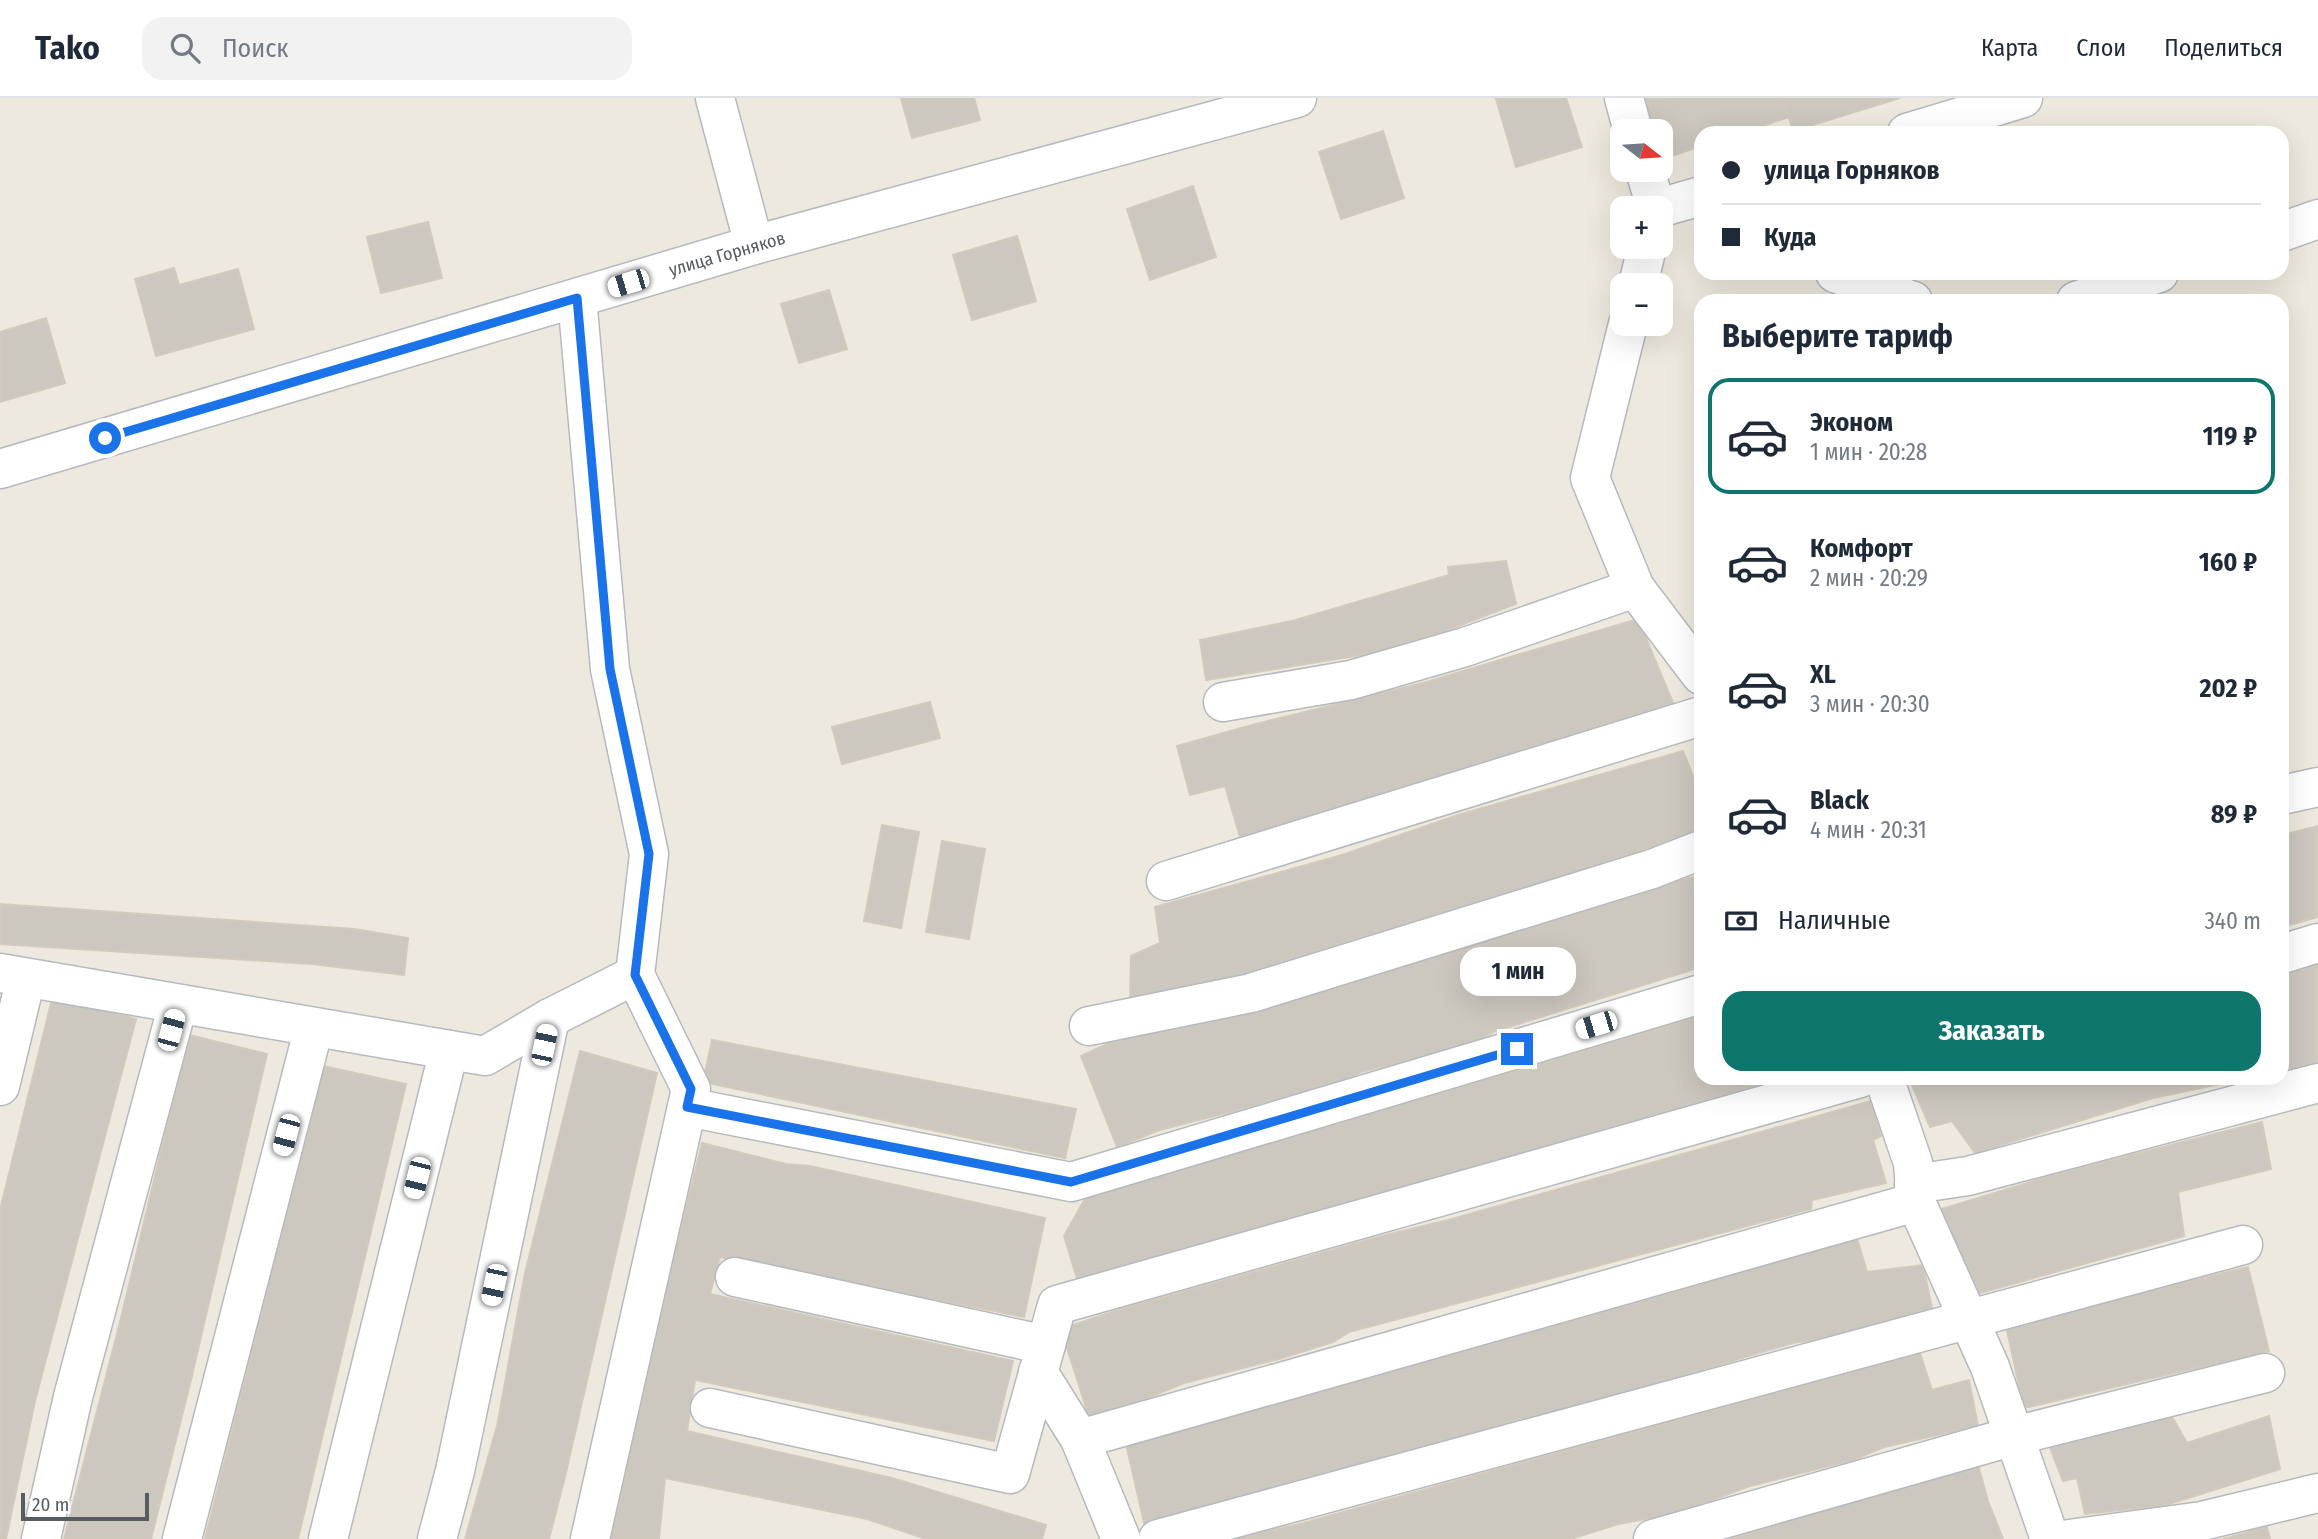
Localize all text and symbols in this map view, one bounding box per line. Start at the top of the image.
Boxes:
search box [142,17,632,80]
text: Tako [35,28,100,68]
icon: search [166,29,204,67]
text: Поиск [222,33,289,64]
text: Карта [1981,34,2038,62]
text: Слои [2076,34,2126,62]
text: Поделиться [2164,34,2283,62]
north arrow [1610,119,1673,182]
map controls [1610,119,1673,336]
text: улица Горняков [1764,155,1940,186]
button: + [1610,196,1673,259]
text: Куда [1764,222,1817,253]
street label: улица Горняков [666,227,788,281]
car [605,267,652,299]
button: − [1610,273,1673,336]
text: Выберите тариф [1722,317,1953,355]
icon: car [1726,405,1789,468]
text: Эконом [1810,407,1893,438]
text: 119 ₽ [2203,421,2257,452]
route start [89,422,121,454]
text: 1 мин · 20:28 [1810,438,1927,466]
icon: car [1726,531,1789,594]
text: Комфорт [1810,533,1913,564]
text: 160 ₽ [2199,547,2257,578]
text: 2 мин · 20:29 [1810,564,1928,592]
icon: car [1726,657,1789,720]
text: XL [1810,659,1836,690]
text: 202 ₽ [2199,673,2257,704]
text: 3 мин · 20:30 [1810,690,1930,718]
icon: car [1726,783,1789,846]
text: Black [1810,785,1869,816]
text: 89 ₽ [2211,799,2257,830]
text: 4 мин · 20:31 [1810,816,1927,844]
icon: cash [1722,902,1760,940]
text: Наличные [1778,905,1891,936]
text: 340 m [2205,907,2261,935]
callout: 1 мин [1459,948,1575,996]
text: 1 мин [1491,957,1545,985]
button: Заказать [1722,991,2261,1071]
car [156,1007,187,1053]
car [1573,1009,1620,1041]
car [530,1022,559,1068]
route end [1501,1033,1533,1065]
car [271,1112,302,1158]
car [402,1155,433,1201]
car [480,1262,509,1308]
scale bar [21,1490,149,1522]
text: 20 m [32,1493,69,1516]

